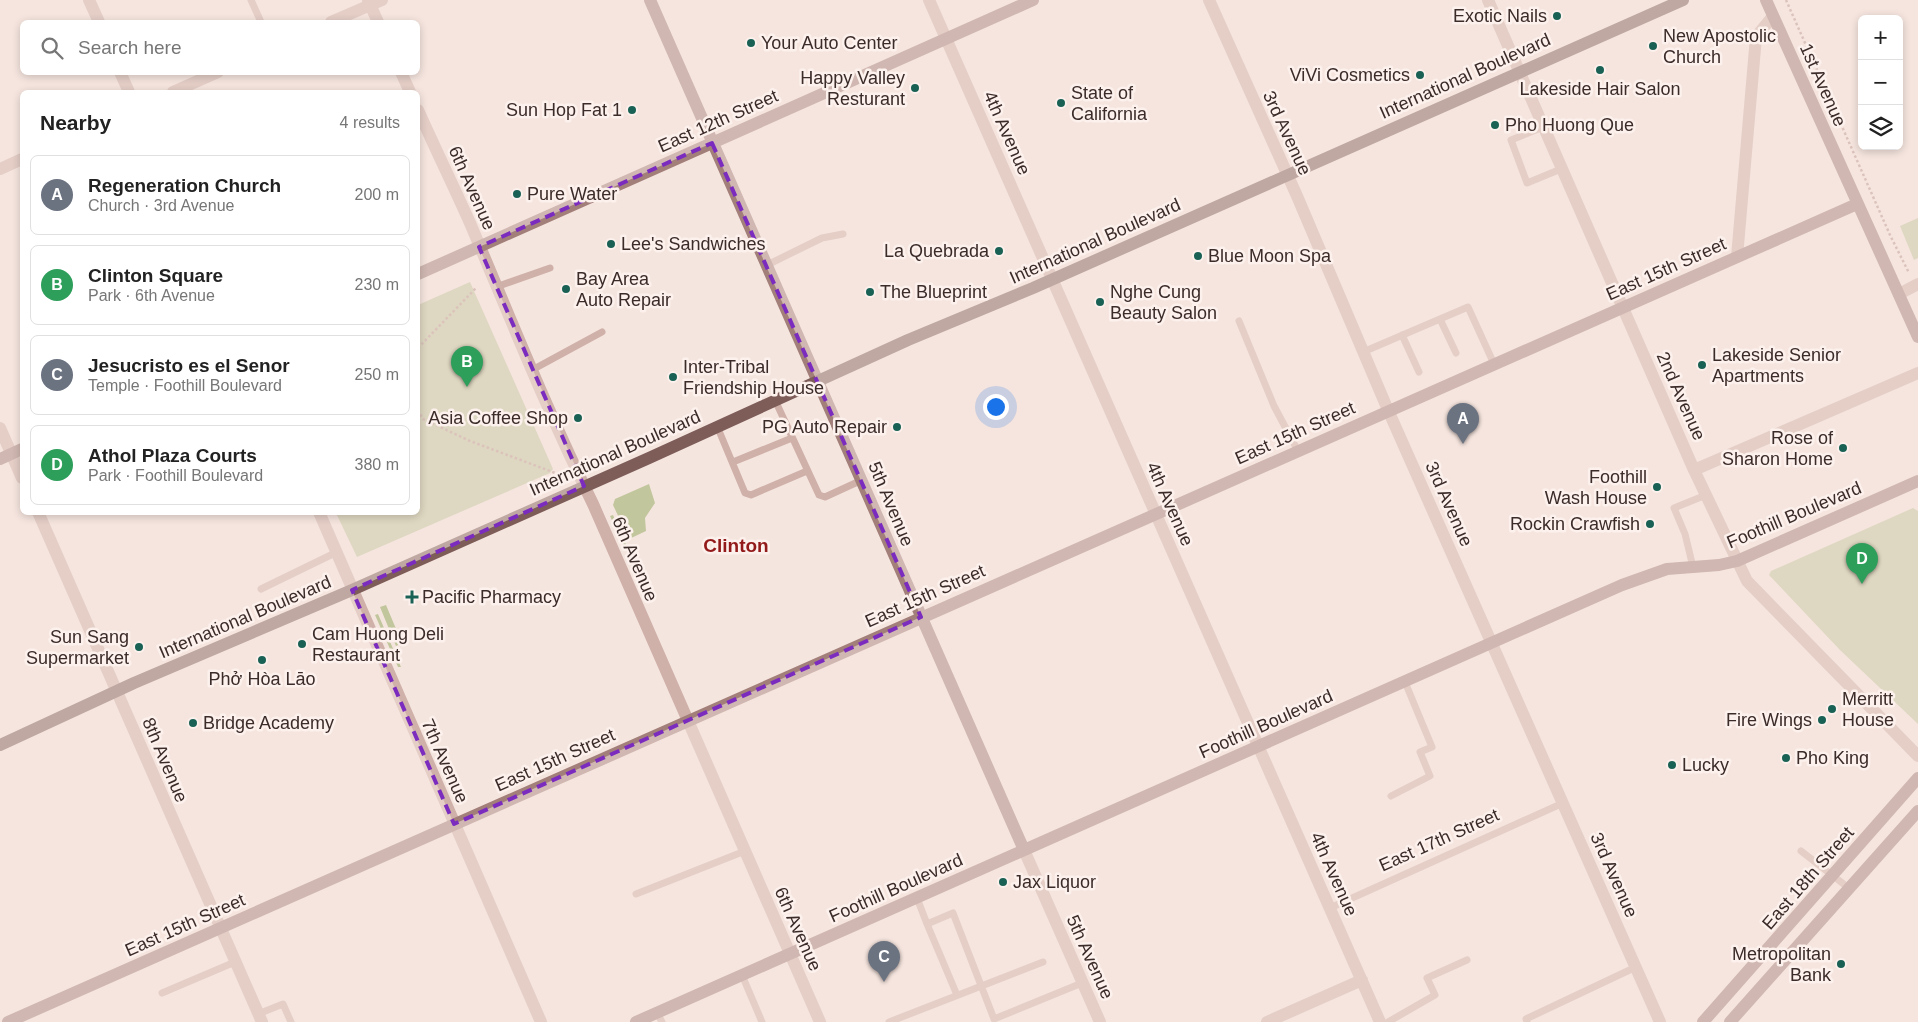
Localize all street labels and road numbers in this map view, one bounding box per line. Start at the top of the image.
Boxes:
street label: International Boulevard [1376,29,1554,123]
street label: 1st Avenue [1796,40,1850,130]
street label: East 12th Street [655,86,781,156]
street label: 4th Avenue [980,88,1034,178]
street label: 3rd Avenue [1259,88,1315,178]
street label: 6th Avenue [445,143,499,233]
street label: International Boulevard [1006,194,1184,288]
street label: East 15th Street [1603,234,1729,304]
street label: 2nd Avenue [1653,349,1709,443]
street label: East 15th Street [1232,398,1358,468]
street label: International Boulevard [526,406,704,500]
street label: 3rd Avenue [1421,458,1477,550]
street label: 5th Avenue [864,459,918,549]
street label: 4th Avenue [1143,459,1197,549]
street label: Foothill Boulevard [1724,478,1864,552]
street label: 6th Avenue [608,514,662,604]
street label: East 15th Street [862,561,988,631]
street label: International Boulevard [156,572,334,662]
street label: Foothill Boulevard [1196,686,1336,762]
street label: 8th Avenue [138,715,192,805]
street label: 7th Avenue [418,716,472,806]
street label: East 15th Street [492,725,618,795]
street label: East 17th Street [1376,805,1502,875]
street label: East 18th Street [1758,823,1858,933]
street label: 4th Avenue [1307,829,1361,919]
street label: 3rd Avenue [1586,829,1642,921]
street label: Foothill Boulevard [826,850,966,926]
street label: 6th Avenue [771,884,825,974]
street label: East 15th Street [122,890,248,960]
street label: 5th Avenue [1063,912,1117,1002]

